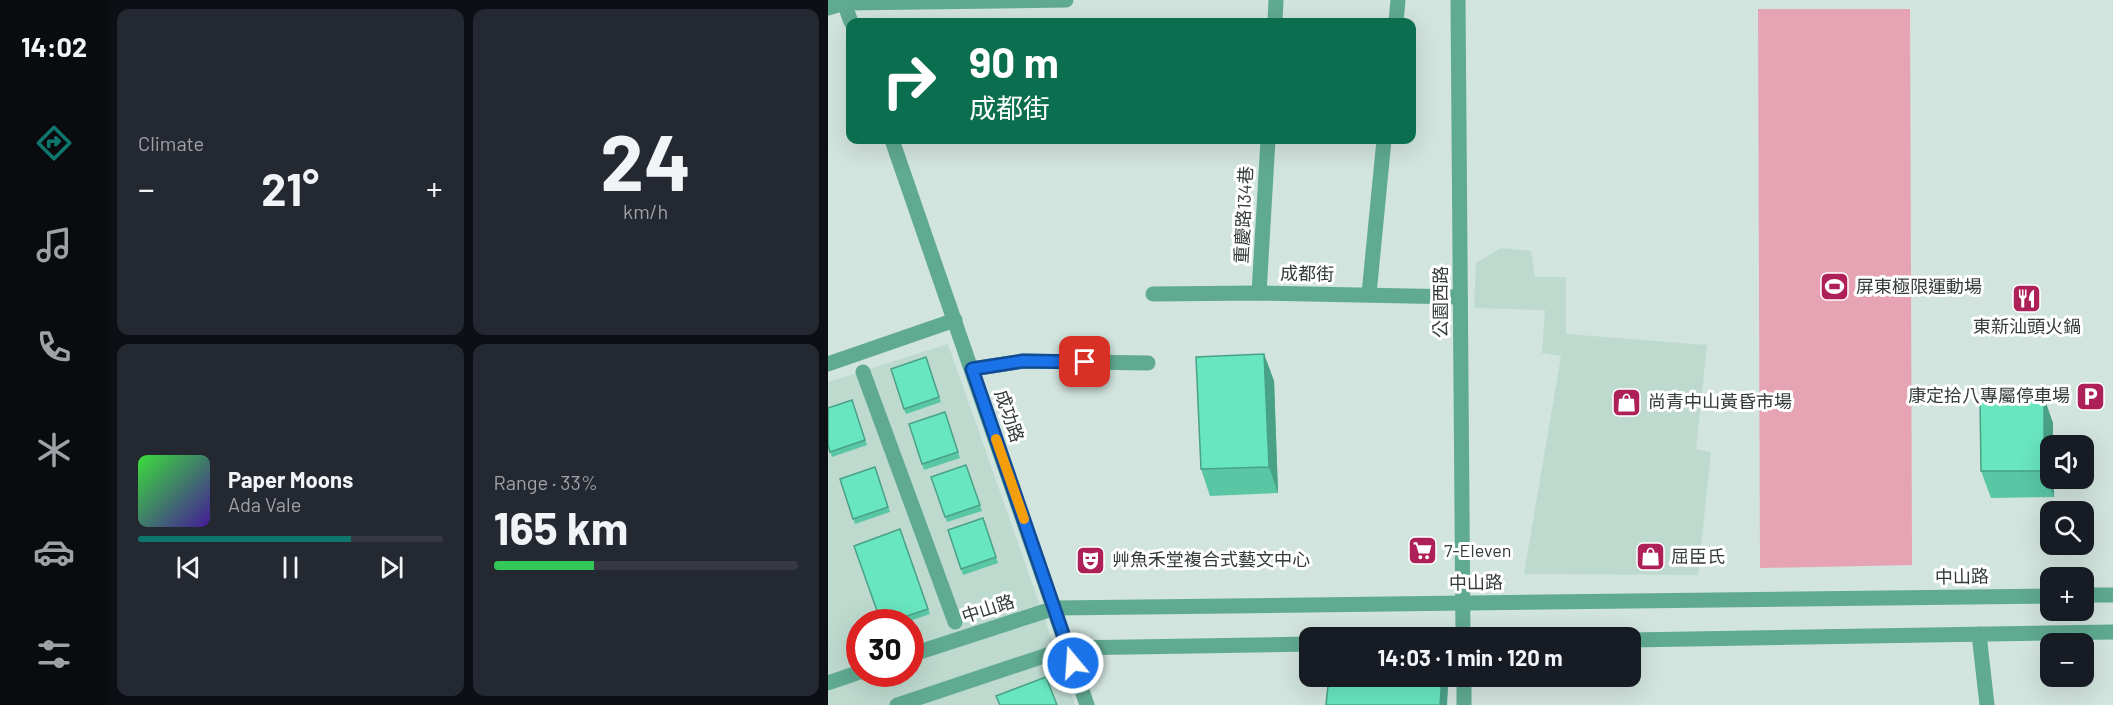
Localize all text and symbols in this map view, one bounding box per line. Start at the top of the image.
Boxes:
text: 14:02 [21,30,87,62]
text: 90 m [969,36,1059,86]
icon: right [870,42,948,120]
text: 成都街 [969,91,1050,123]
text: 24 [600,113,691,207]
icon: directions [33,122,75,164]
text: Climate [138,131,204,155]
text: 21° [261,161,319,215]
street label: 重慶路134巷 [1229,166,1257,264]
text: − [138,168,155,208]
text: + [426,168,443,208]
text: km/h [623,199,668,223]
icon: music [33,224,75,266]
street label: 成都街 [1280,262,1334,284]
street label: 公園西路 [1429,266,1451,338]
sports icon: 屏東極限運動場 [1819,271,1851,303]
place label: 屏東極限運動場 [1856,275,1982,297]
restaurant icon: 東新汕頭火鍋 [2011,282,2043,314]
place label: 東新汕頭火鍋 [1973,315,2081,337]
icon: phone [33,326,75,368]
pin [1059,336,1110,387]
icon: arrive [1068,345,1101,378]
parking icon: 康定拾八專屬停車場 [2075,380,2107,412]
place label: 康定拾八專屬停車場 [1908,384,2070,406]
shop icon: 尚青中山黃昏市場 [1611,386,1643,418]
street label: 成功路 [991,387,1029,445]
place label: 尚青中山黃昏市場 [1648,390,1792,412]
icon: climate [33,429,75,471]
map controls [2040,435,2094,687]
button: sound [2040,435,2094,489]
text: Paper Moons [228,466,353,492]
text: Range · 33% [494,470,598,494]
text: Ada Vale [228,492,301,516]
text: 165 km [494,500,628,554]
button: search [2040,501,2094,555]
icon: car [33,531,75,573]
supermarket icon: 7-Eleven [1407,535,1439,567]
place label: 7-Eleven [1444,539,1512,561]
shop icon: 屈臣氏 [1634,541,1666,573]
theatre icon: 艸魚禾堂複合式藝文中心 [1075,544,1107,576]
place label: 屈臣氏 [1671,545,1725,567]
place label: 艸魚禾堂複合式藝文中心 [1112,548,1310,570]
icon: previous [172,551,205,584]
icon: pause [274,551,307,584]
icon: next [375,551,408,584]
street label: 中山路 [1935,565,1989,587]
button: + [2040,567,2094,621]
street label: 中山路 [1449,571,1503,593]
street label: 中山路 [959,589,1017,627]
speed limit sign: 30 [846,609,924,687]
position arrow [1041,631,1105,695]
icon: filters [33,633,75,675]
button: − [2040,633,2094,687]
text: 14:03 · 1 min · 120 m [1377,644,1563,670]

